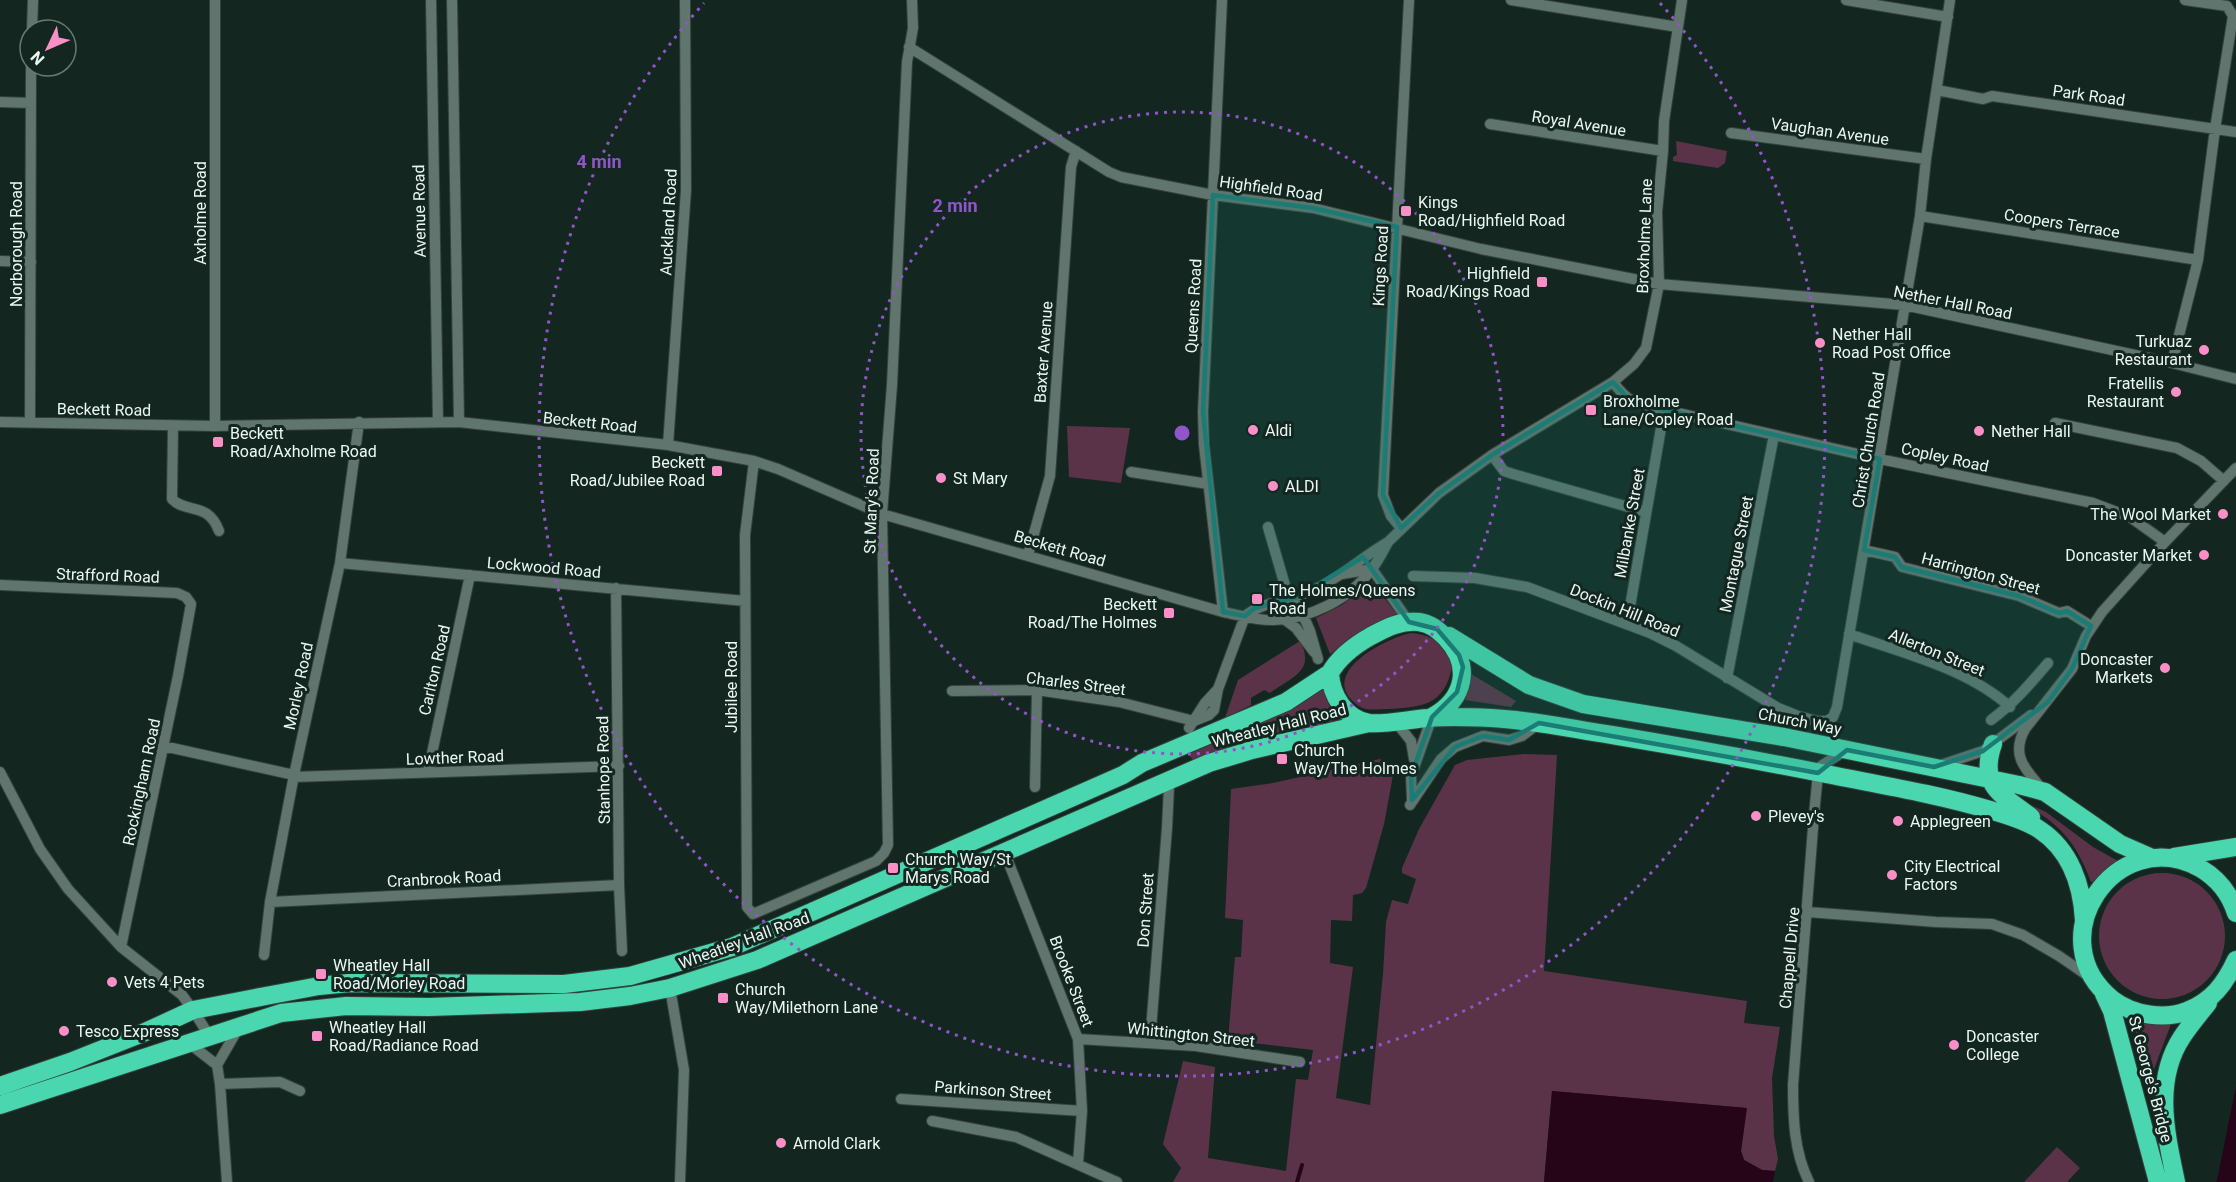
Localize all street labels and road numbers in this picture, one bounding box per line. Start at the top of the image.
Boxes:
street label: Park Road [2052,81,2126,110]
street label: Royal Avenue [1530,107,1627,140]
street label: Vaughan Avenue [1770,114,1890,149]
street label: Axholme Road [191,161,210,265]
street label: Avenue Road [409,164,430,258]
street label: Auckland Road [656,168,681,276]
street label: Highfield Road [1218,172,1324,205]
street label: Broxholme Lane [1633,178,1656,294]
street label: Norborough Road [7,181,26,307]
street label: Coopers Terrace [2003,205,2121,242]
street label: Kings Road [1369,225,1392,307]
street label: Queens Road [1182,258,1205,354]
street label: Nether Hall Road [1892,282,2014,323]
street label: Baxter Avenue [1030,300,1057,404]
street label: Christ Church Road [1848,371,1889,509]
street label: Beckett Road [57,399,151,420]
street label: Beckett Road [542,408,638,437]
street label: Copley Road [1899,439,1990,476]
street label: St Mary's Road [860,448,883,554]
street label: Milbanke Street [1611,467,1648,579]
street label: Montague Street [1716,494,1757,614]
street label: Beckett Road [1012,526,1108,571]
street label: Harrington Street [1920,549,2042,598]
street label: Lockwood Road [486,553,602,582]
street label: Strafford Road [56,564,160,587]
street label: Dockin Hill Road [1567,580,1682,641]
street label: Carlton Road [415,623,454,717]
street label: Allerton Street [1886,625,1988,680]
street label: Morley Road [280,641,317,732]
street label: Jubilee Road [722,641,741,733]
street label: Charles Street [1025,668,1127,699]
street label: Wheatley Hall Road [1210,700,1348,751]
street label: Church Way [1757,704,1844,739]
street label: Stanhope Road [593,716,614,824]
street label: Rockingham Road [119,717,164,847]
street label: Lowther Road [406,746,505,769]
street label: Cranbrook Road [386,866,502,891]
street label: Don Street [1133,872,1158,948]
street label: Chappell Drive [1776,906,1803,1010]
street label: Wheatley Hall Road [676,908,812,973]
street label: Brooke Street [1045,933,1098,1029]
street label: St George's Bridge [2125,1014,2177,1144]
street label: Whittington Street [1126,1018,1256,1051]
street label: Parkinson Street [934,1077,1052,1104]

